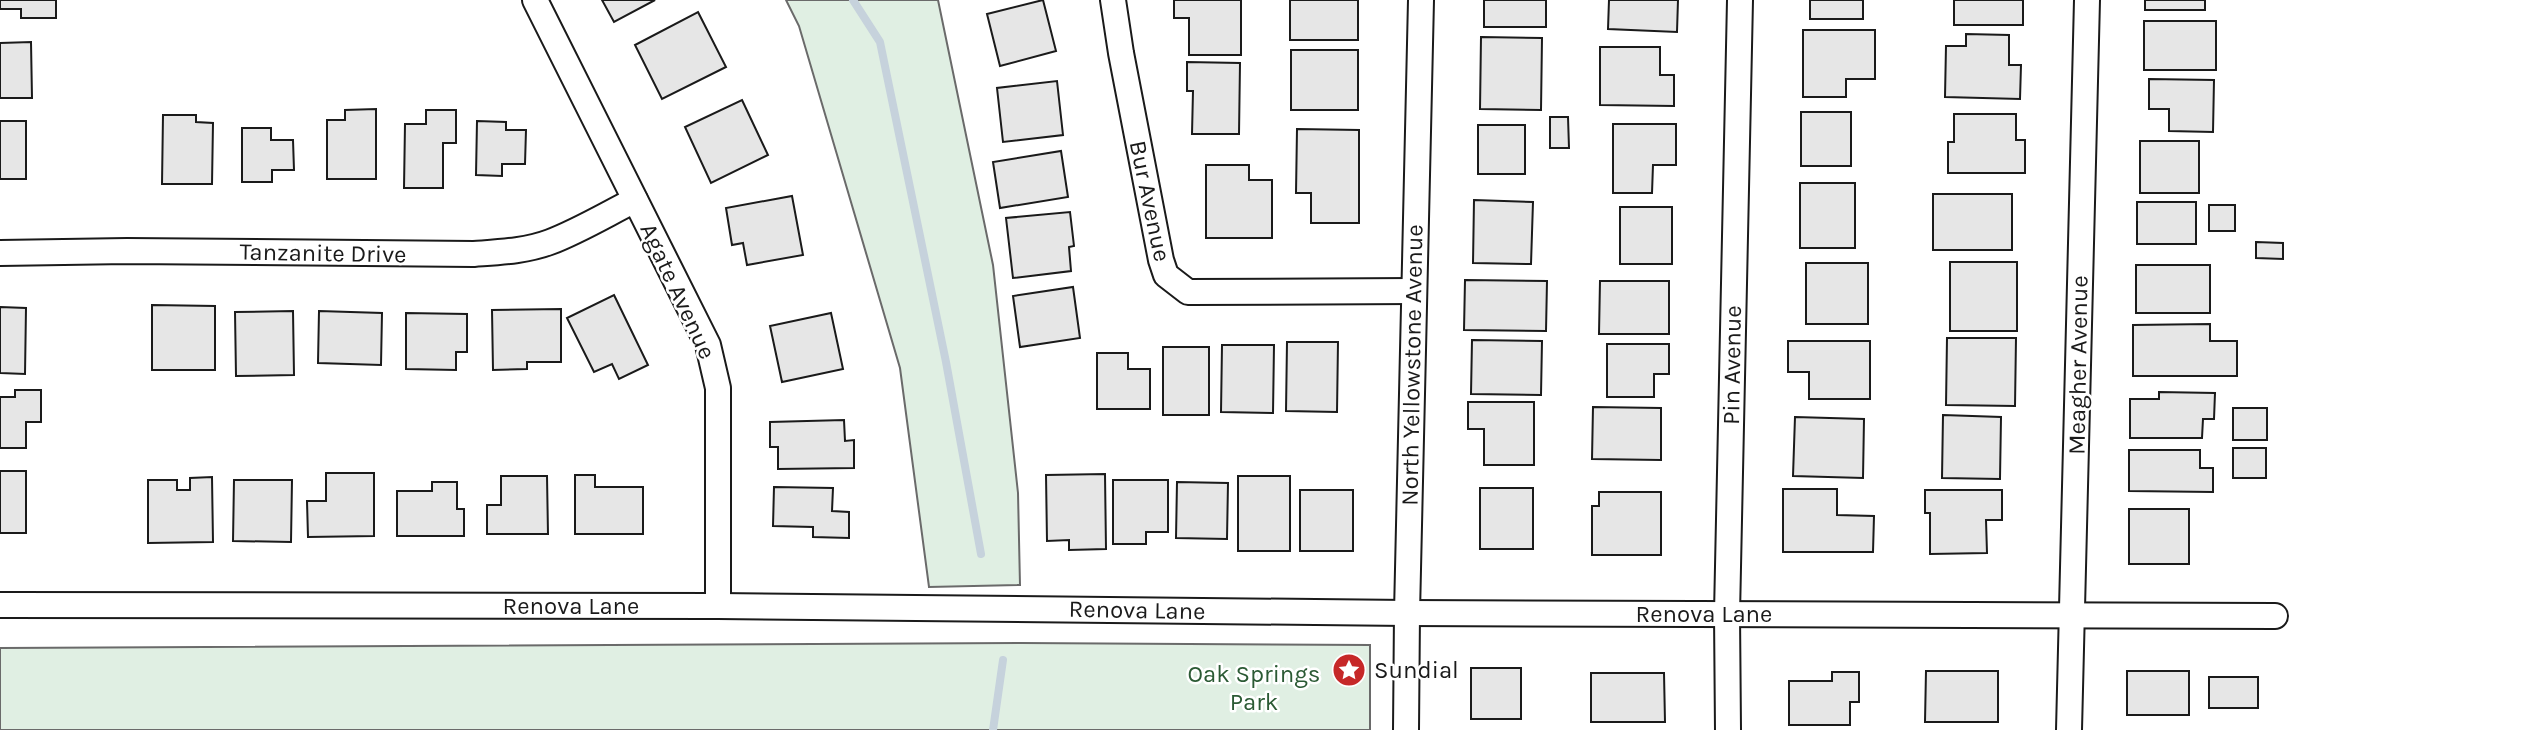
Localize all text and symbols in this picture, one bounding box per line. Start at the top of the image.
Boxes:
street label: Bur Avenue [1124,138,1176,264]
street label: Agate Avenue [634,219,722,363]
street label: North Yellowstone Avenue [1396,224,1428,506]
street label: Tanzanite Drive [239,238,407,268]
street label: Meagher Avenue [2062,275,2094,455]
street label: Pin Avenue [1717,305,1747,425]
street label: Renova Lane [503,592,639,620]
street label: Renova Lane [1068,595,1206,625]
street label: Renova Lane [1636,600,1772,628]
place icon: Sundial [1330,651,1368,689]
place label: Sundial [1374,656,1459,684]
park label: Oak Springs Park [1188,660,1320,716]

